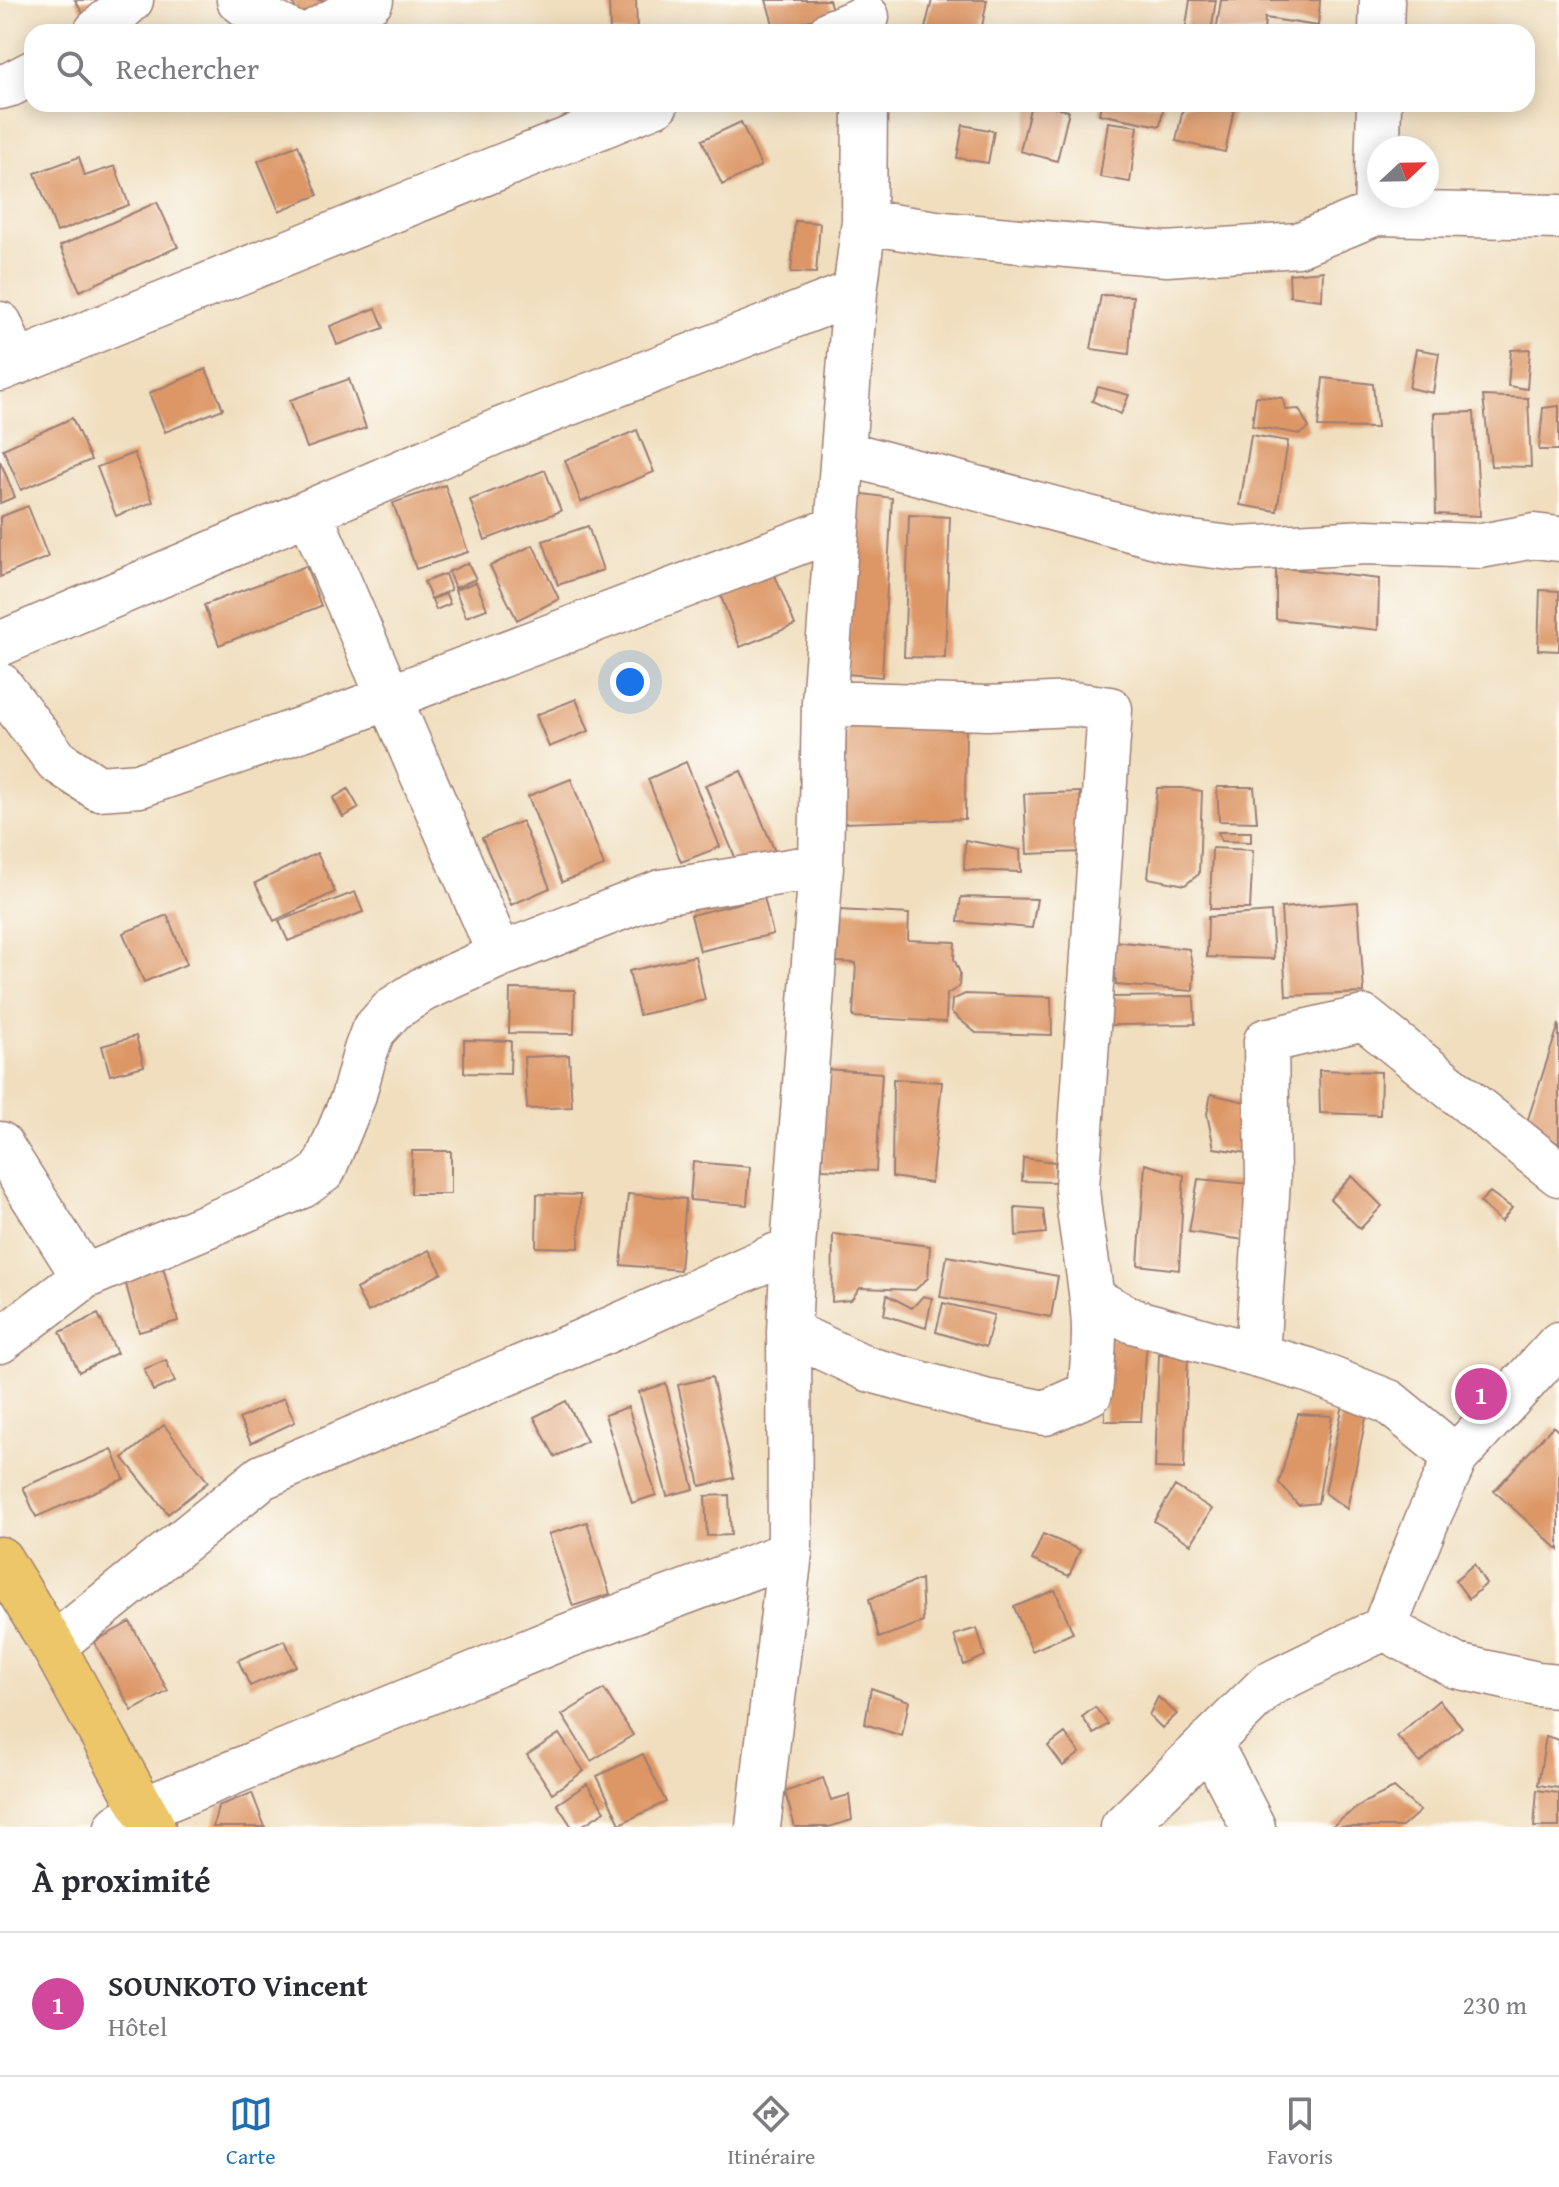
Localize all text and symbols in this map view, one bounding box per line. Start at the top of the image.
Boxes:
search box [24,24,1535,112]
icon: search [52,46,96,90]
text: Rechercher [116,46,259,90]
north arrow [1367,136,1439,208]
your location [610,662,650,702]
pin: 1 [1455,1364,1507,1424]
text: À proximité [32,1855,211,1904]
text: SOUNKOTO Vincent [108,1963,368,2007]
text: 1 [51,1985,65,2024]
text: 230 m [1462,1985,1527,2024]
text: Hôtel [108,2007,167,2046]
tab: Carte [226,2092,276,2172]
tab: Itinéraire [727,2092,815,2172]
tab: Favoris [1267,2092,1333,2172]

